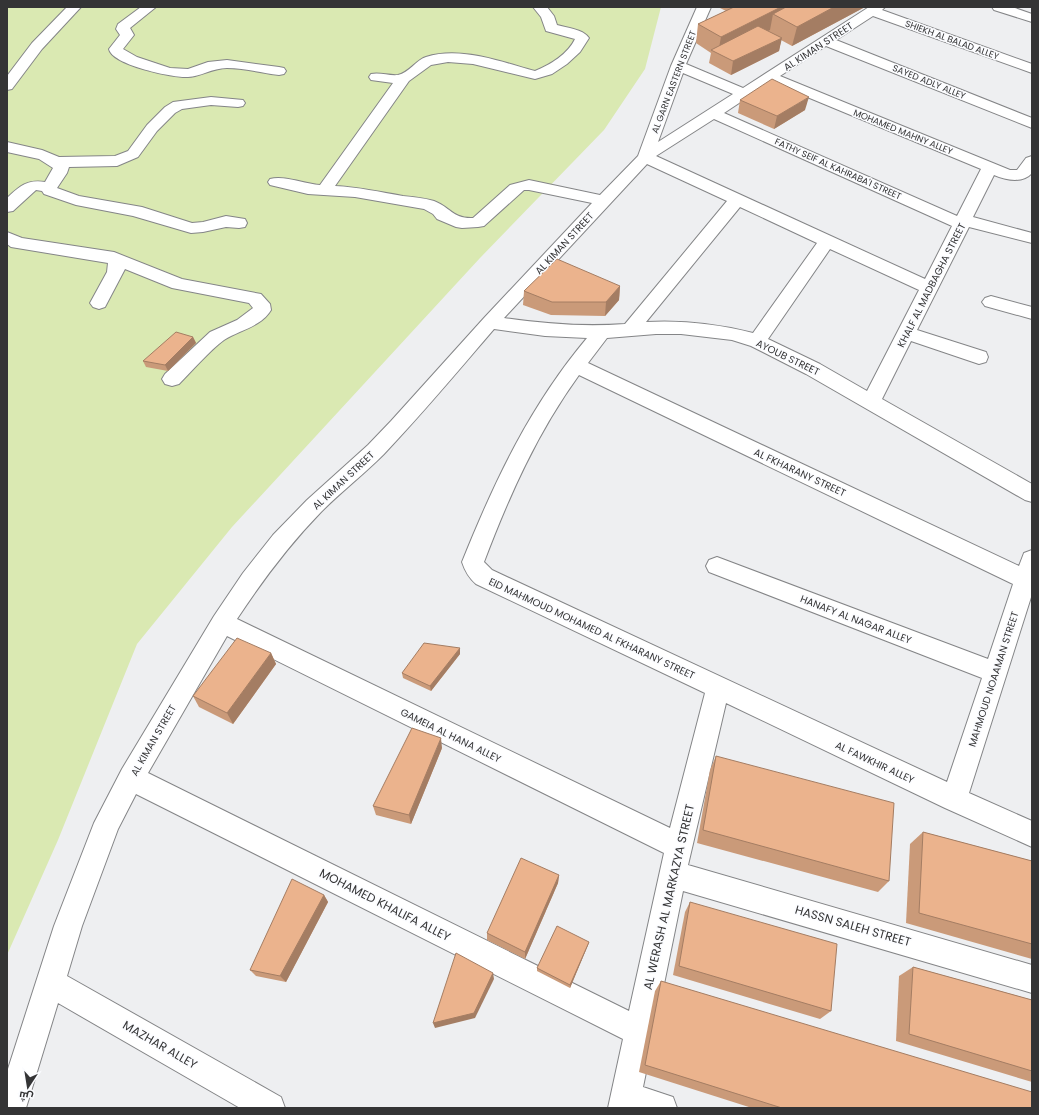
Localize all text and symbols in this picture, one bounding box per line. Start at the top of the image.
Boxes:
street label: SHIEKH AL BALAD ALLEY [904,17,1001,63]
street label: AL KIMAN STREET [781,18,857,75]
street label: AL GARN EASTERN STREET [649,29,699,135]
street label: SAYED ADLY ALLEY [891,62,968,102]
street label: MOHAMED MAHNY ALLEY [852,107,955,158]
street label: FATHY SEIF AL KAHRABA'I STREET [773,136,903,202]
street label: AL KIMAN STREET [532,208,598,278]
street label: KHALF AL MADBAGHA STREET [893,220,970,350]
street label: AYOUB STREET [753,336,823,380]
street label: AL FKHARANY STREET [751,445,849,501]
street label: AL KIMAN STREET [309,447,378,513]
street label: EID MAHMOUD MOHAMED AL FKHARANY STREET [486,574,698,683]
street label: HANAFY AL NAGAR ALLEY [798,591,914,648]
street label: MAHMOUD NOAAMAN STREET [964,609,1023,749]
street label: AL KIMAN STREET [127,701,180,779]
street label: GAMEIA AL HANA ALLEY [398,705,504,766]
street label: AL FAWKHIR ALLEY [833,738,917,787]
street label: AL WERASH AL MARKAZYA STREET [639,802,698,991]
street label: MOHAMED KHALIFA ALLEY [317,864,454,945]
street label: HASSN SALEH STREET [793,901,914,950]
street label: MAZHAR ALLEY [120,1016,201,1073]
north arrow [8,1067,48,1107]
text: ش [17,1087,34,1106]

